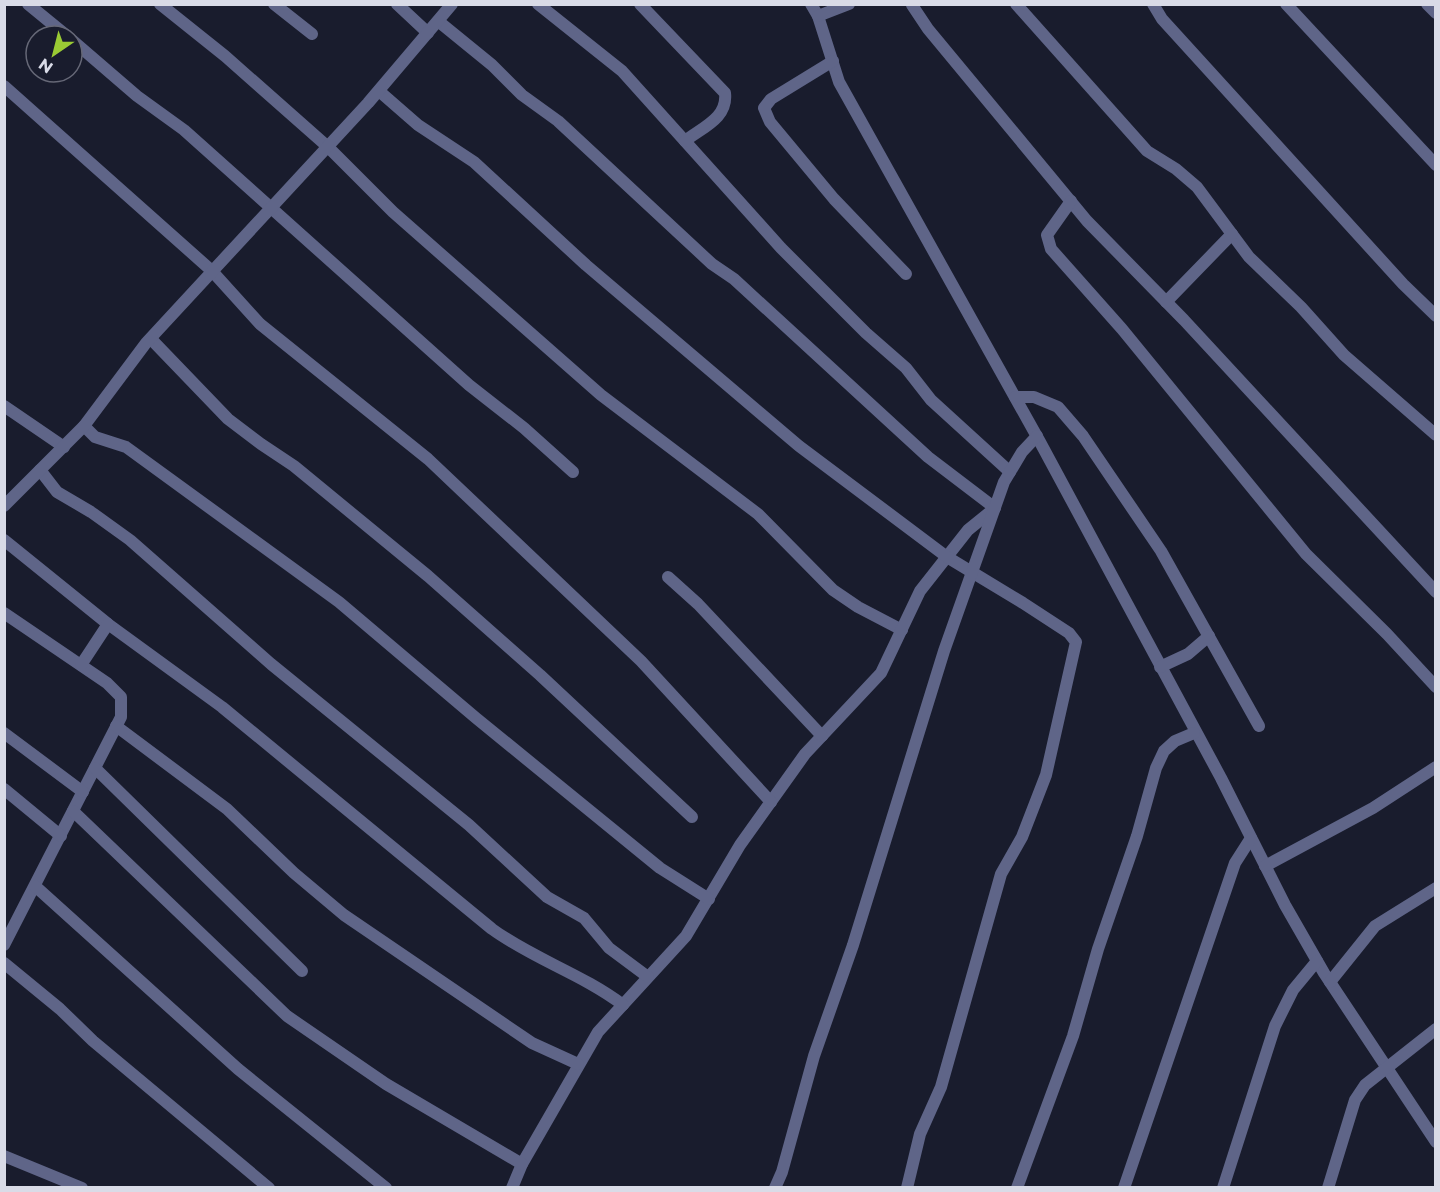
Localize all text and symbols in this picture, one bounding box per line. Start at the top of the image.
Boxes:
north arrow [24,24,84,84]
text: N [35,54,56,77]

